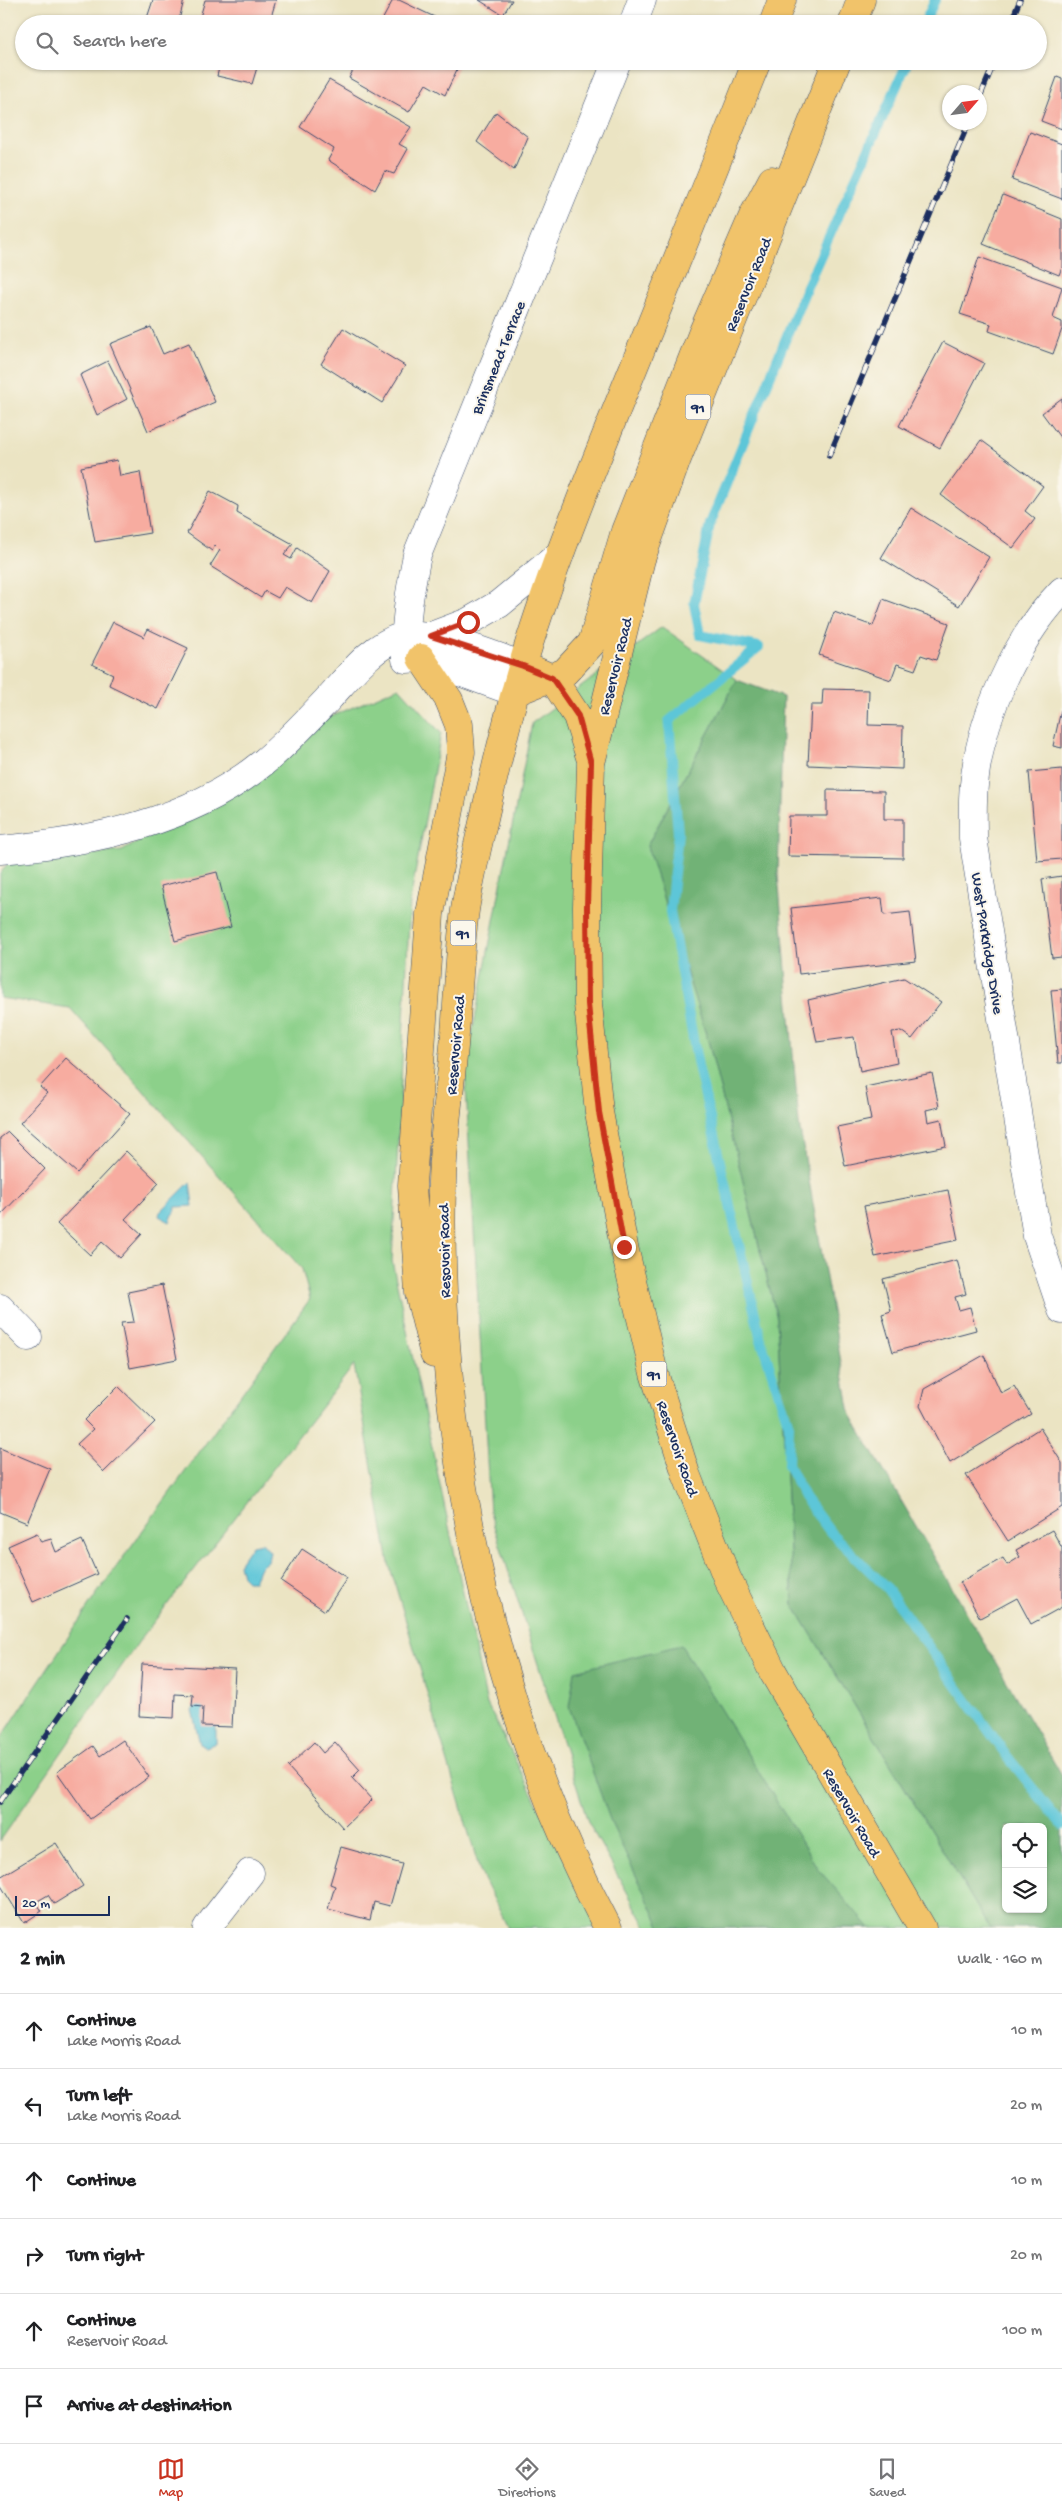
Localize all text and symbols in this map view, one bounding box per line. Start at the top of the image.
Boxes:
search box [15,15,1047,70]
icon: search [33,29,61,57]
text: Search here [73,31,167,54]
north arrow [942,85,987,130]
street label: Reservoir Road [723,234,778,335]
street label: Brinsmead Terrace [468,298,532,419]
road number: 91 [686,394,710,420]
route start [457,611,480,634]
street label: Reservoir Road [596,615,639,718]
street label: West Parkridge Drive [965,871,1006,1016]
road number: 91 [450,920,476,946]
street label: Reservoir Road [444,993,471,1096]
street label: Resovoir Road [436,1202,457,1298]
route end [613,1236,636,1259]
road number: 91 [642,1362,666,1386]
street label: Reservoir Road [650,1399,701,1501]
street label: Reservoir Road [817,1766,884,1863]
map controls [1002,1823,1047,1913]
button: locate [1002,1823,1047,1868]
button: layers [1002,1868,1047,1913]
scale bar [15,1893,110,1916]
text: 20 m [22,1896,50,1913]
text: 2 min [20,1948,65,1973]
text: Walk · 160 m [957,1951,1042,1970]
text: Continue [67,2010,136,2033]
icon: ahead [20,2017,48,2045]
text: 10 m [1011,2022,1042,2041]
text: Lake Morris Road [67,2033,180,2052]
text: Turn left [67,2085,131,2108]
icon: left [20,2092,48,2120]
text: 20 m [1010,2097,1042,2116]
text: Lake Morris Road [67,2108,180,2127]
icon: ahead [20,2167,48,2195]
text: Continue [67,2170,136,2193]
text: 10 m [1011,2172,1042,2191]
icon: right [20,2242,48,2270]
text: Turn right [67,2245,143,2268]
text: 20 m [1010,2247,1042,2266]
text: Continue [67,2310,136,2333]
icon: ahead [20,2317,48,2345]
text: 100 m [1002,2322,1042,2341]
text: Reservoir Road [67,2333,167,2352]
icon: arrive [20,2392,48,2420]
text: Arrive at destination [67,2395,231,2418]
tab: Map [157,2455,185,2502]
tab: Directions [499,2455,556,2502]
tab: Saved [869,2455,905,2502]

